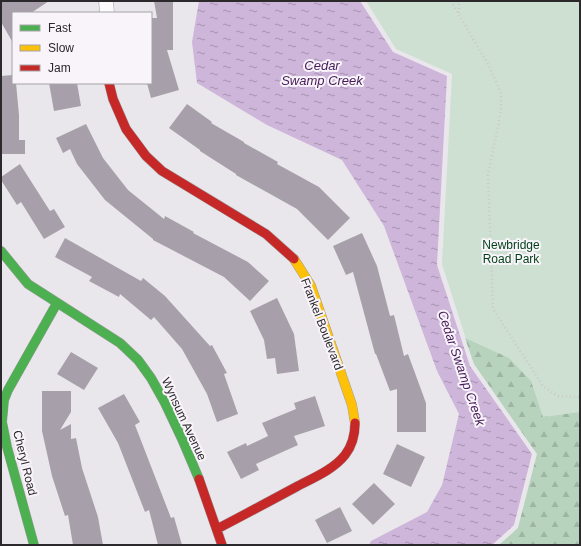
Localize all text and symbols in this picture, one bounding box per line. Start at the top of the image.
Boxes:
legend [12,12,152,84]
text: Fast [48,21,72,35]
text: Slow [48,41,74,55]
water label: Cedar Swamp Creek [281,58,364,88]
text: Jam [48,61,71,75]
park label: Newbridge Road Park [482,238,540,266]
street label: Frankel Boulevard [298,276,346,372]
water label: Cedar Swamp Creek [435,309,489,429]
street label: Wynsum Avenue [159,375,209,463]
street label: Cheryl Road [10,429,40,497]

